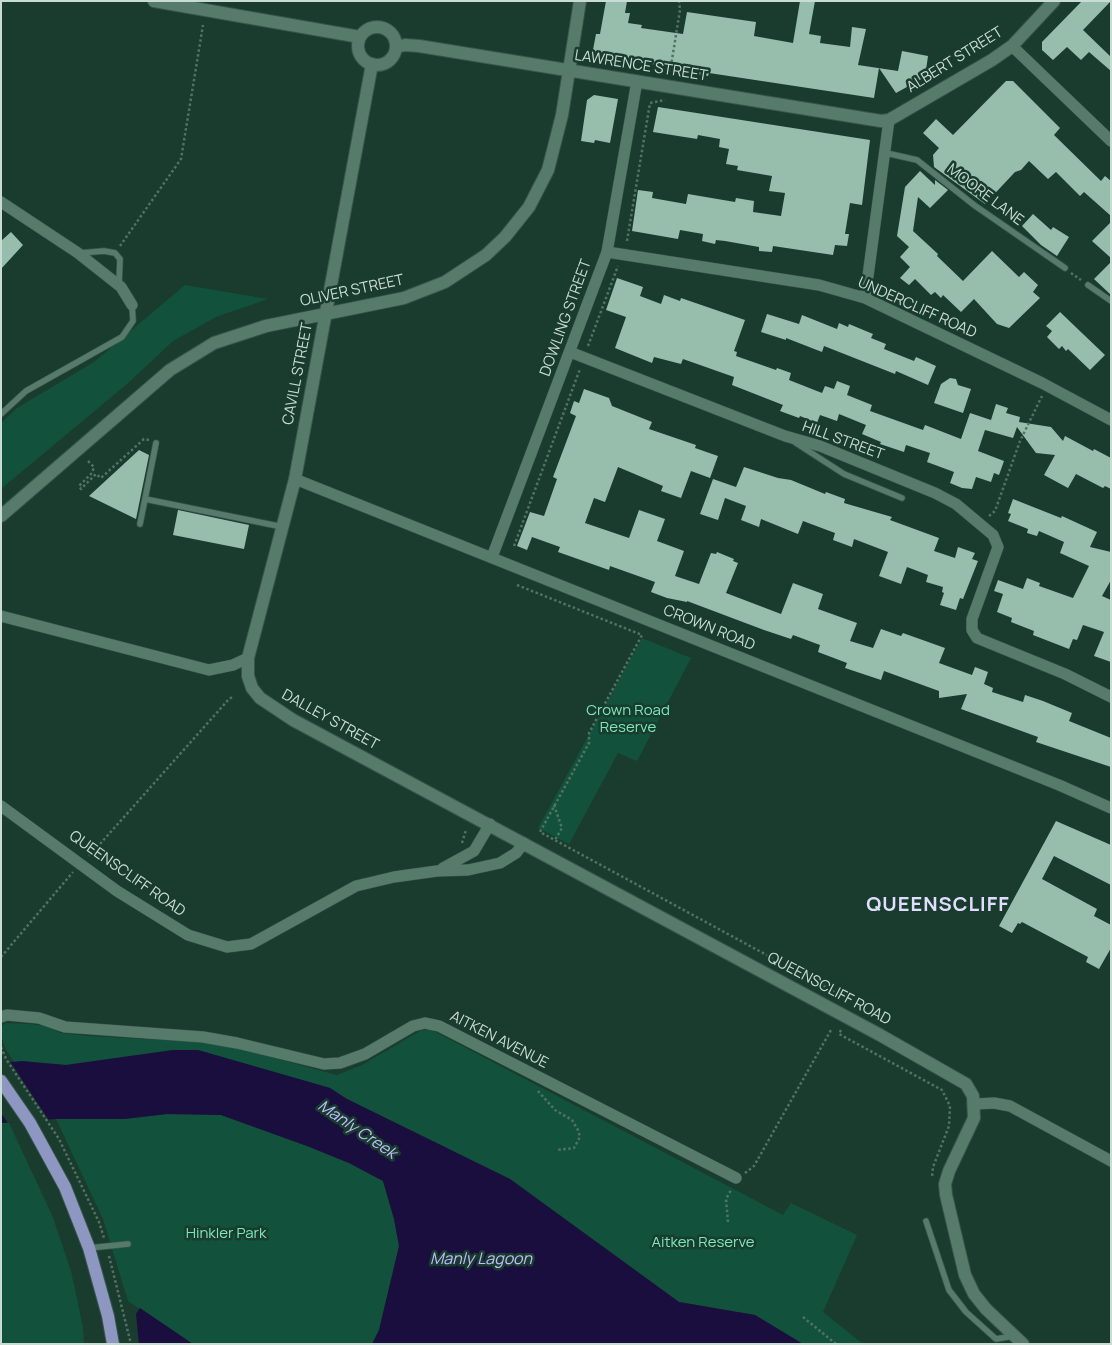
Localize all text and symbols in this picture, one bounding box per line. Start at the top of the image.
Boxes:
street label: ALBERT STREET [904,23,1006,97]
street label: LAWRENCE STREET [573,47,709,85]
street label: MOORE LANE [943,160,1027,230]
street label: DOWLING STREET [536,257,596,379]
street label: OLIVER STREET [298,271,406,311]
street label: UNDERCLIFF ROAD [855,274,979,342]
street label: CAVILL STREET [279,322,317,426]
street label: HILL STREET [800,418,886,464]
street label: CROWN ROAD [660,601,758,655]
street label: DALLEY STREET [278,686,382,754]
park label: Crown Road Reserve [586,702,670,737]
street label: QUEENSCLIFF ROAD [65,827,189,921]
district label: QUEENSCLIFF [865,893,1011,917]
street label: QUEENSCLIFF ROAD [764,949,894,1029]
street label: AITKEN AVENUE [447,1007,551,1073]
water label: Manly Creek [314,1097,400,1163]
park label: Hinkler Park [186,1225,266,1243]
park label: Aitken Reserve [651,1234,755,1252]
water label: Manly Lagoon [430,1250,532,1270]

